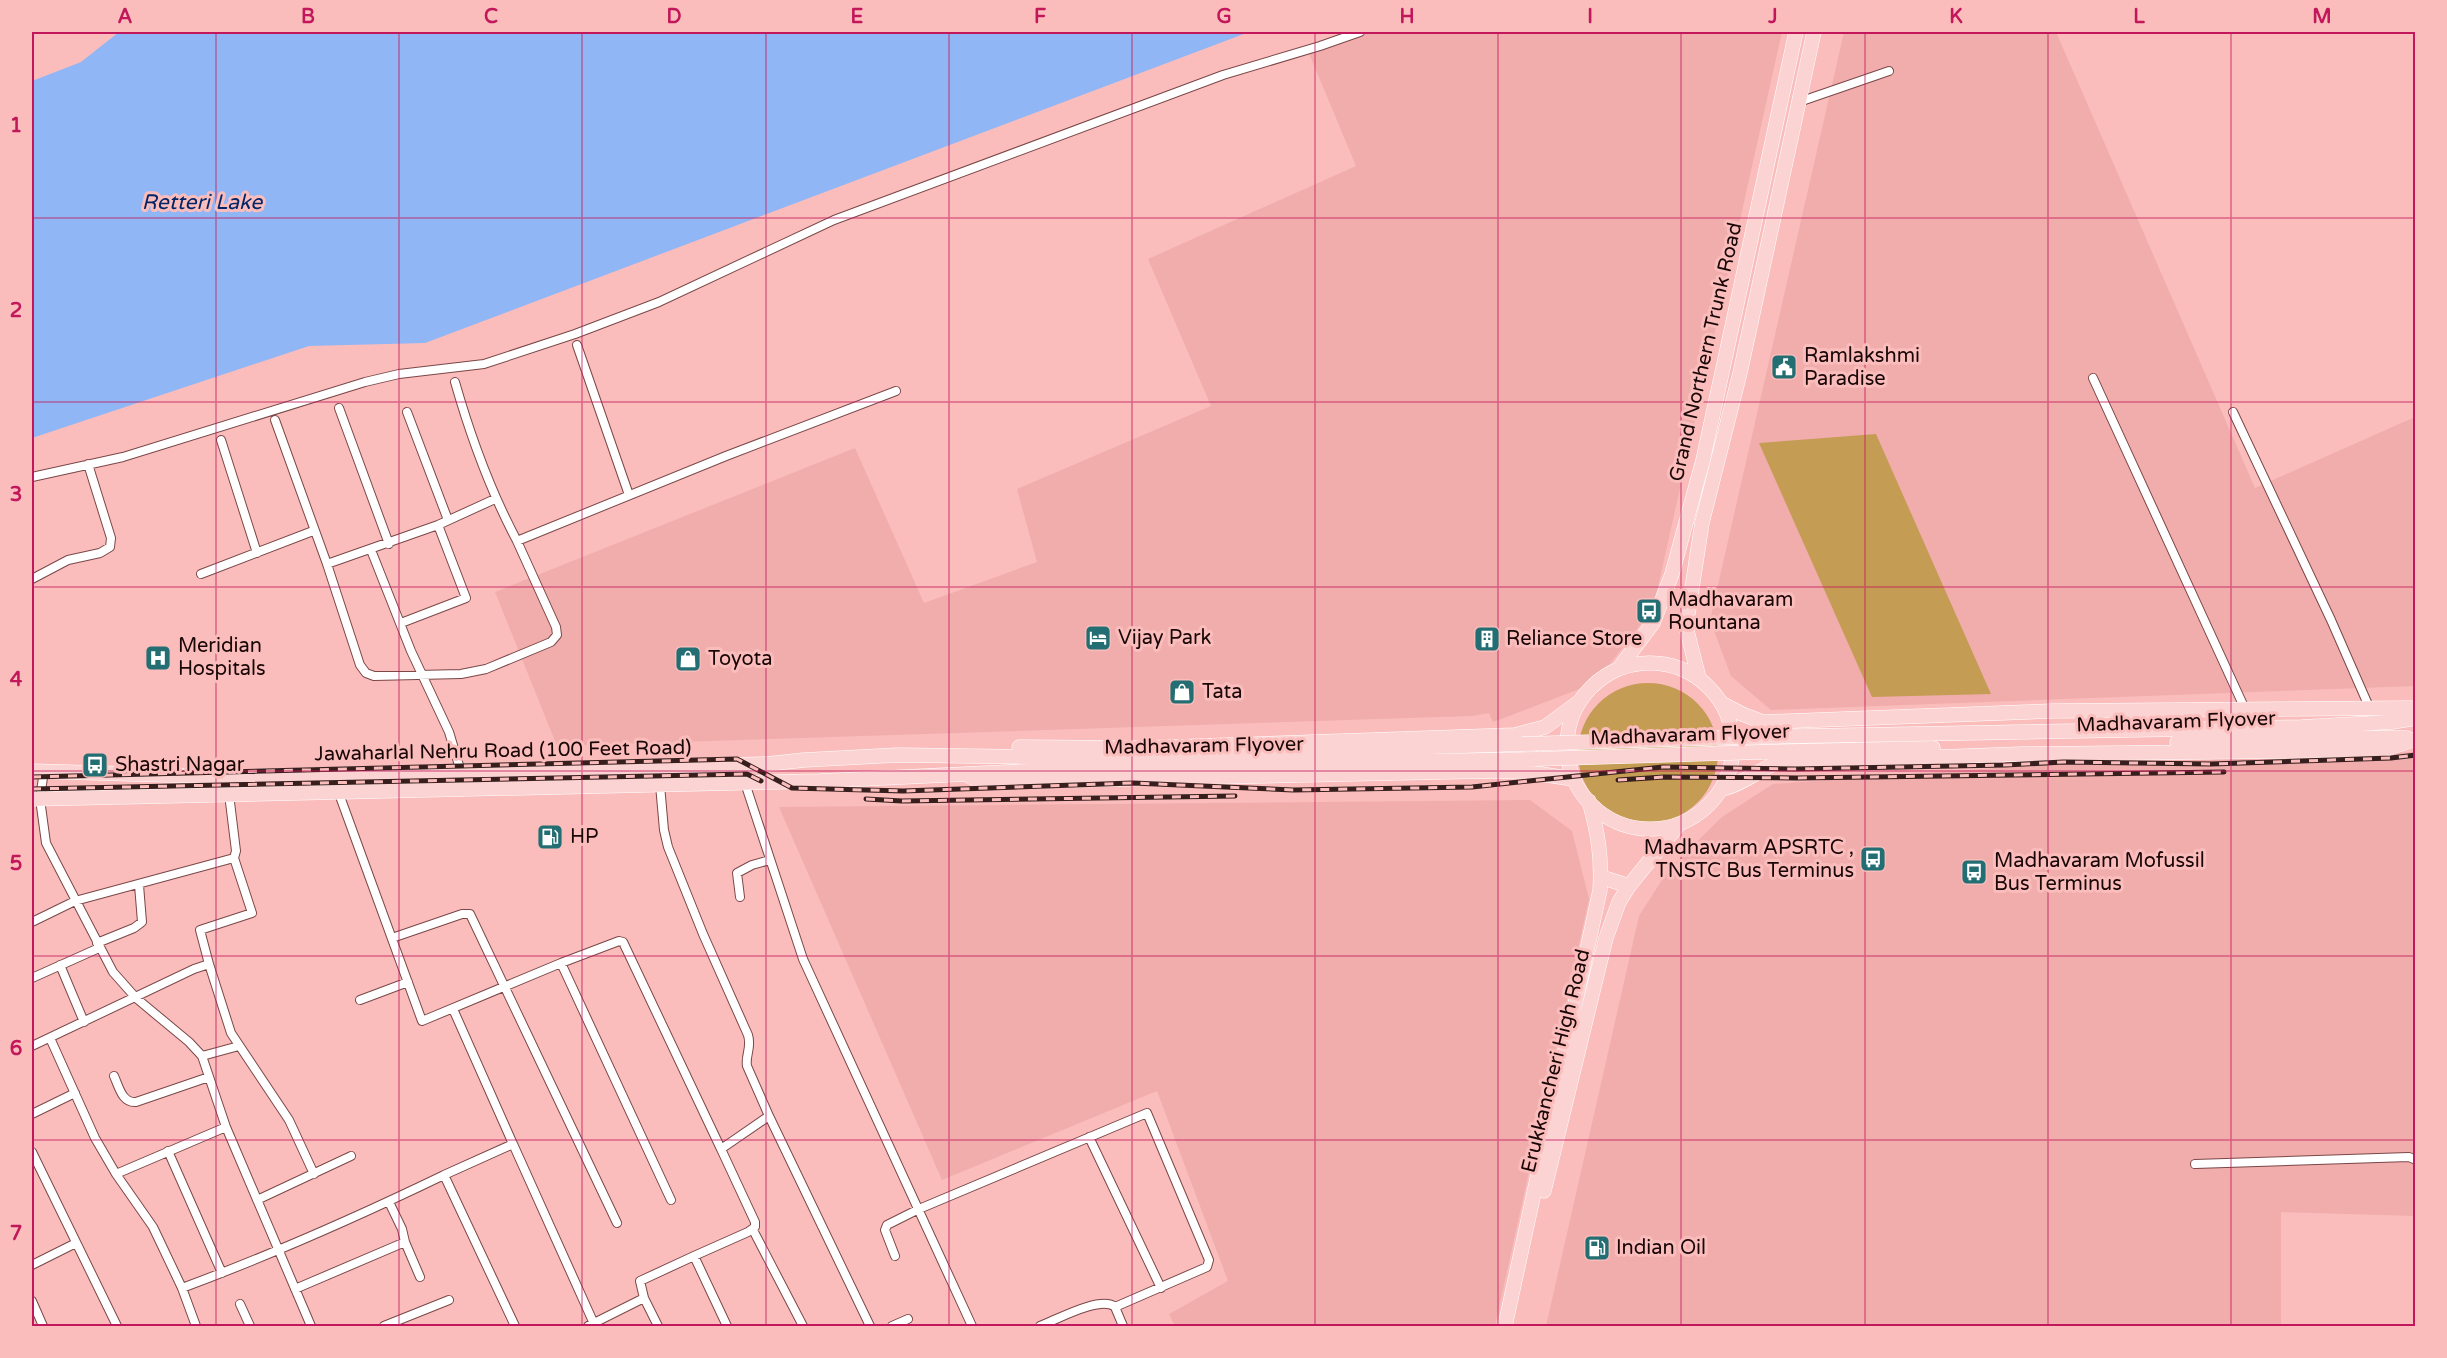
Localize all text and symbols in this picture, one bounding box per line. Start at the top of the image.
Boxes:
text: A [118,5,133,29]
text: B [301,5,315,29]
text: C [484,5,498,29]
text: D [666,5,682,29]
text: E [851,5,864,29]
text: F [1034,5,1046,29]
text: G [1216,5,1232,29]
text: H [1399,5,1415,29]
text: I [1587,5,1593,29]
text: J [1767,5,1778,29]
text: K [1949,5,1963,29]
text: L [2133,5,2145,29]
text: M [2312,5,2332,29]
text: 1 [10,114,22,138]
water label: Retteri Lake [142,190,263,215]
street label: Grand Northern Trunk Road [1664,220,1748,484]
text: 2 [10,299,22,323]
place label: Ramlakshmi Paradise [1804,344,1920,391]
public building icon: Ramlakshmi Paradise [1769,352,1799,382]
text: 3 [10,483,22,507]
place label: Madhavaram Rountana [1668,588,1793,635]
bus stop icon: Madhavaram Rountana [1634,596,1664,626]
hotel icon: Vijay Park [1083,623,1113,653]
building icon: Reliance Store [1472,624,1502,654]
place label: Vijay Park [1118,626,1212,650]
place label: Reliance Store [1506,627,1642,651]
place label: Meridian Hospitals [178,634,266,681]
hospital icon: Meridian Hospitals [143,643,173,673]
shop icon: Toyota [673,644,703,674]
place label: Toyota [708,647,772,671]
text: 4 [10,668,23,692]
shop icon: Tata [1167,677,1197,707]
place label: Tata [1202,680,1242,704]
street label: Madhavaram Flyover [2076,707,2277,737]
street label: Madhavaram Flyover [1590,720,1791,750]
street label: Madhavaram Flyover [1104,732,1304,760]
street label: Jawaharlal Nehru Road (100 Feet Road) [314,736,692,766]
bus stop icon: Shastri Nagar [80,750,110,780]
place label: Shastri Nagar [115,753,245,777]
fuel station icon: HP [535,822,565,852]
place label: HP [570,825,599,849]
place label: Madhavarm APSRTC , TNSTC Bus Terminus [1644,836,1854,883]
bus stop icon: Madhavarm APSRTC , TNSTC Bus Terminus [1858,844,1888,874]
place label: Madhavaram Mofussil Bus Terminus [1994,849,2205,896]
text: 5 [10,852,22,876]
bus stop icon: Madhavaram Mofussil Bus Terminus [1959,857,1989,887]
street label: Erukkancheri High Road [1517,947,1595,1175]
text: 6 [10,1037,22,1061]
text: 7 [10,1222,22,1246]
fuel station icon: Indian Oil [1582,1233,1612,1263]
place label: Indian Oil [1616,1236,1706,1260]

